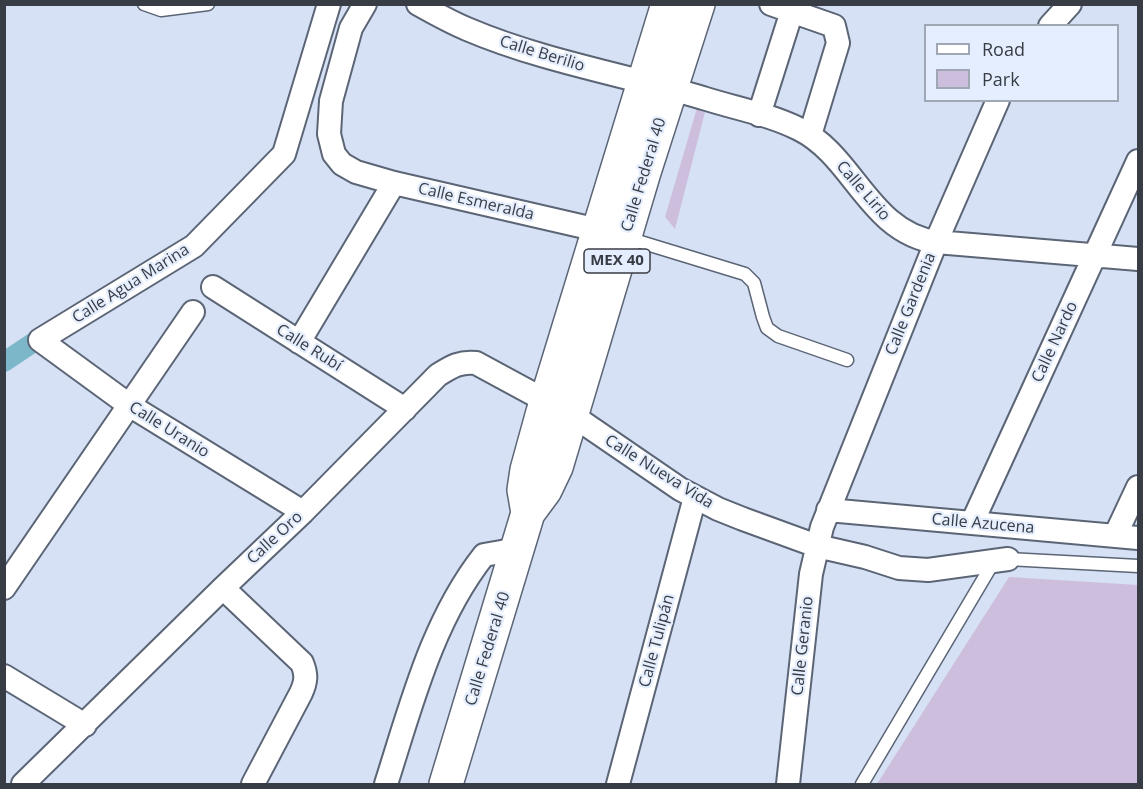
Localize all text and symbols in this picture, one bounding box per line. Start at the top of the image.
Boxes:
legend [924,24,1119,102]
street label: Calle Berilio [497,32,587,76]
text: Road [982,37,1025,61]
text: Park [982,67,1020,91]
street label: Calle Federal 40 [618,116,670,234]
street label: Calle Lirio [832,157,894,225]
street label: Calle Esmeralda [416,179,536,225]
street label: Calle Agua Marina [69,240,193,328]
road number: MEX 40 [584,249,650,273]
street label: Calle Gardenia [882,250,940,358]
street label: Calle Nardo [1028,298,1082,386]
street label: Calle Rubí [273,320,345,376]
street label: Calle Uranio [125,398,213,462]
street label: Calle Nueva Vida [601,431,717,513]
street label: Calle Oro [243,508,307,568]
street label: Calle Azucena [931,510,1035,538]
street label: Calle Federal 40 [462,590,514,708]
street label: Calle Tulipán [635,592,679,690]
street label: Calle Geranio [788,595,818,697]

